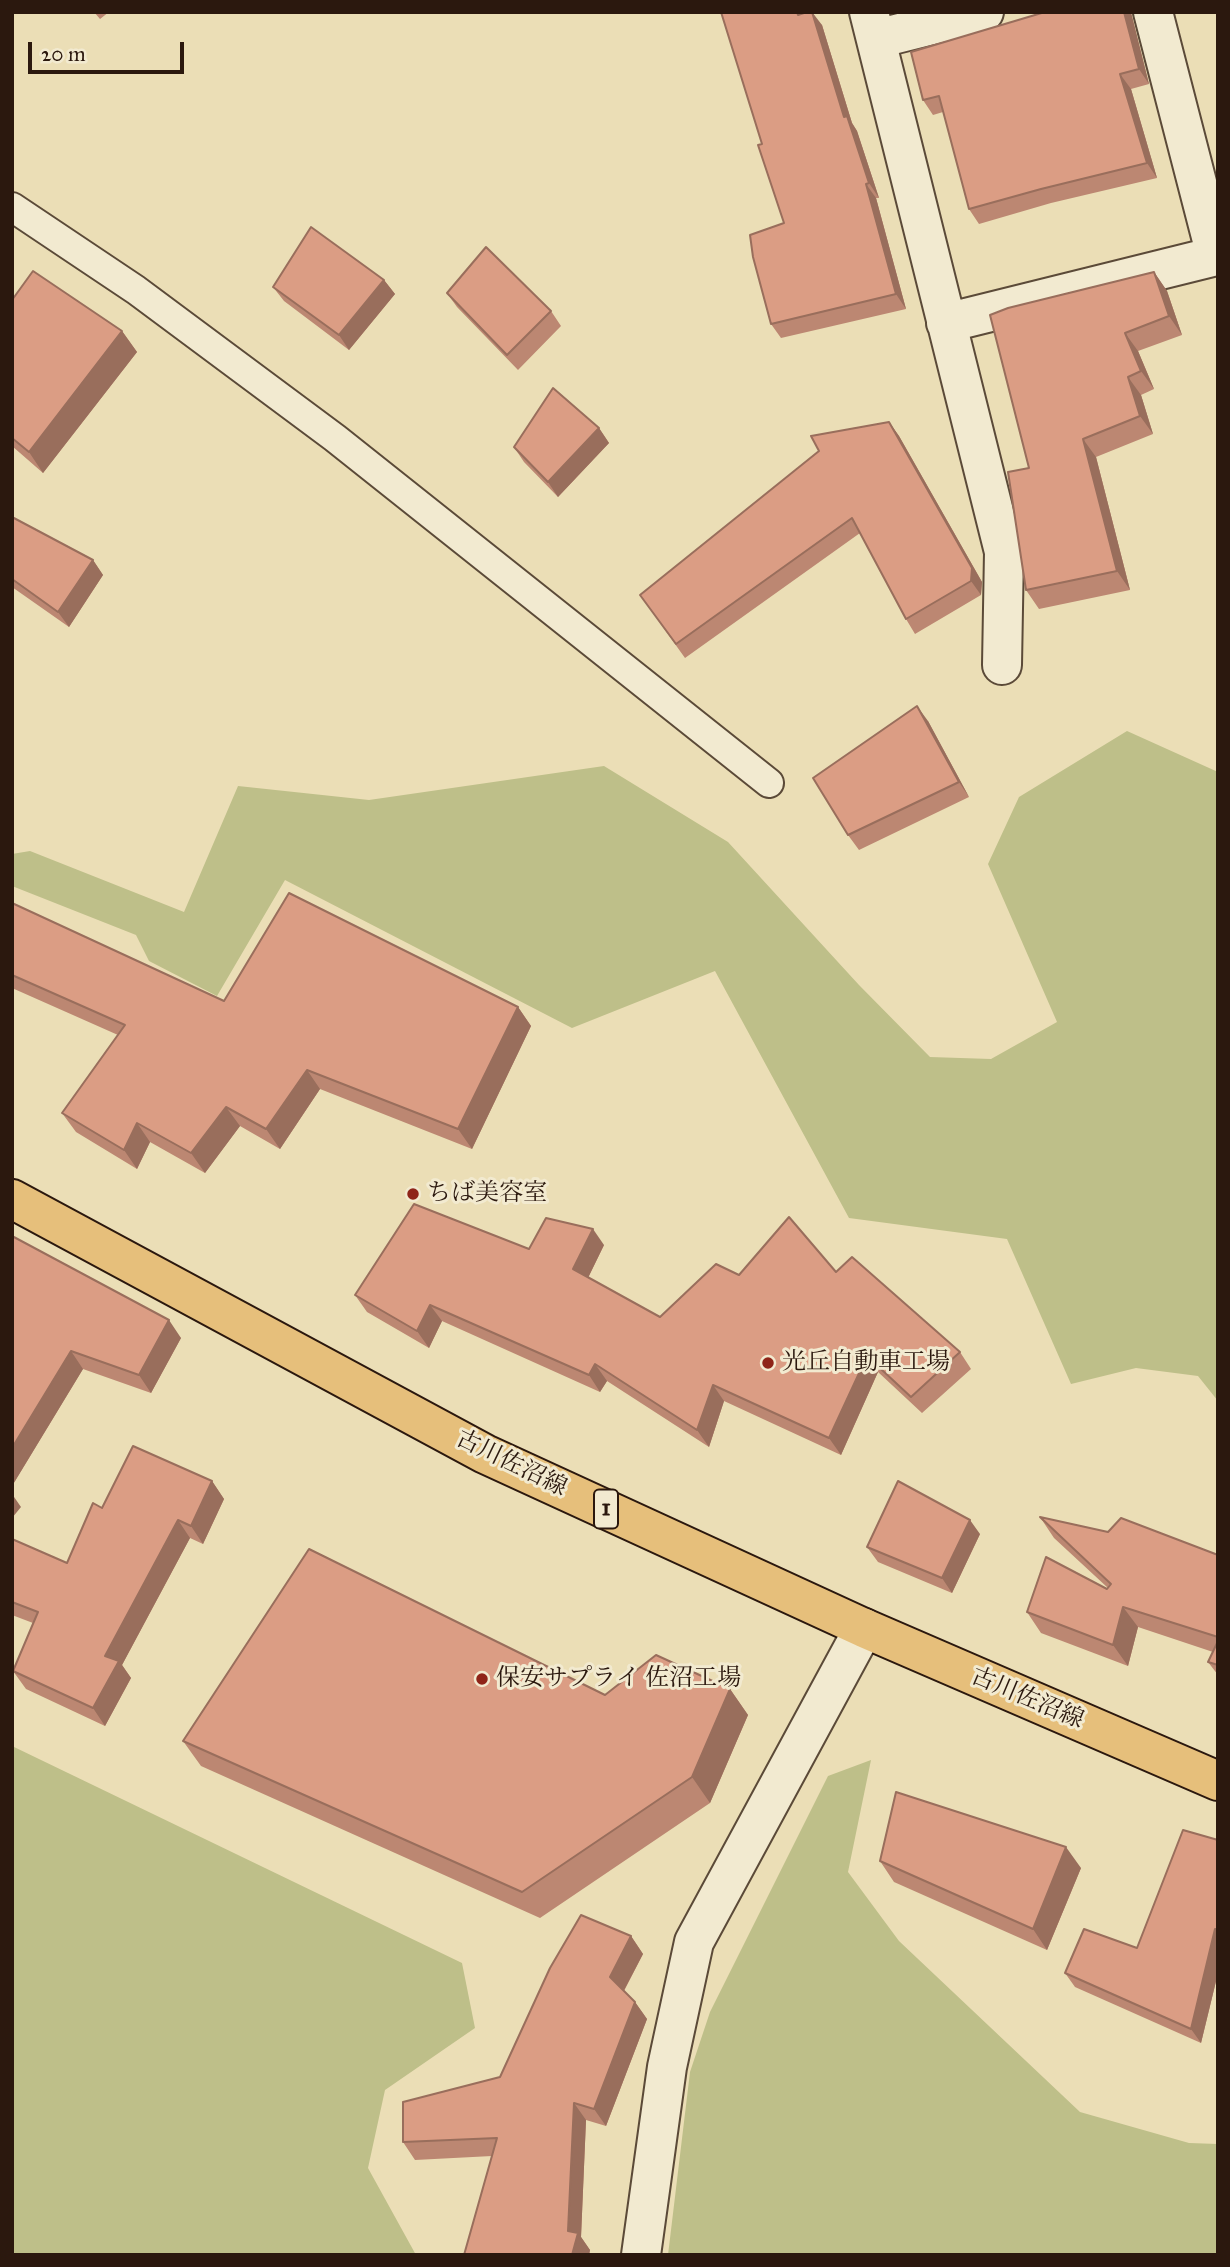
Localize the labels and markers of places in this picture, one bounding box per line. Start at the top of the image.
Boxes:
place label: ちば美容室 [427,1180,547,1208]
marker: ちば美容室 [405,1186,421,1202]
place label: 光丘自動車工場 [782,1349,950,1377]
marker: 光丘自動車工場 [760,1355,776,1371]
place label: 保安サプライ 佐沼工場 [496,1665,741,1693]
marker: 保安サプライ 佐沼工場 [474,1671,490,1687]

